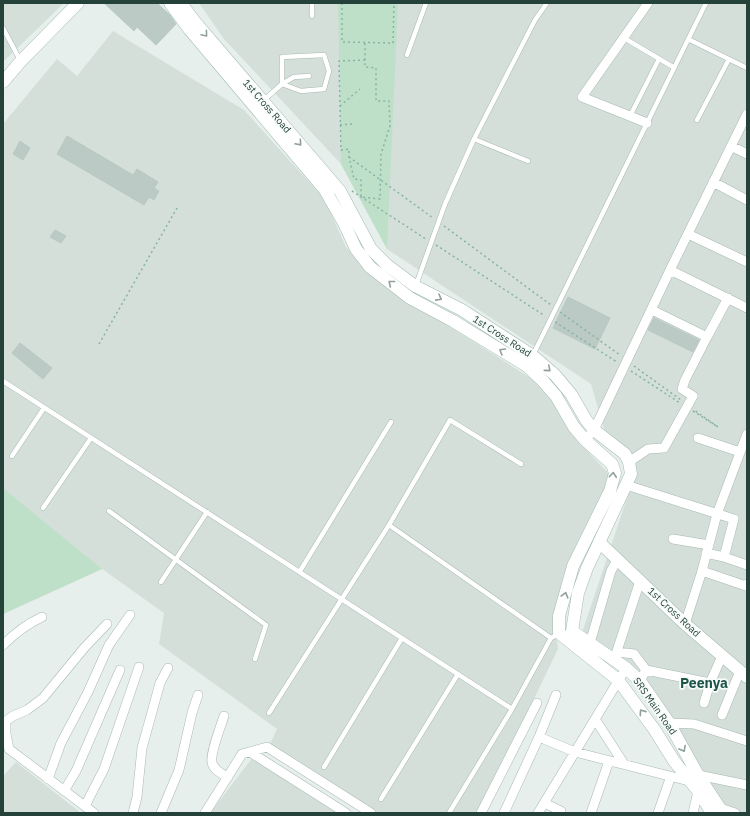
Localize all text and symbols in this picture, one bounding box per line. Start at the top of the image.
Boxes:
one-way arrow [201,29,208,36]
street label: 1st Cross Road [240,76,294,136]
one-way arrow [295,138,302,145]
one-way arrow [389,281,396,288]
one-way arrow [435,294,443,301]
street label: 1st Cross Road [470,312,534,360]
one-way arrow [499,348,506,356]
one-way arrow [543,364,551,371]
one-way arrow [608,472,617,479]
street label: 1st Cross Road [645,584,703,640]
one-way arrow [560,592,569,599]
district label: Peenya [680,674,728,692]
street label: SRS Main Road [630,675,680,737]
one-way arrow [639,709,647,716]
one-way arrow [679,745,686,752]

